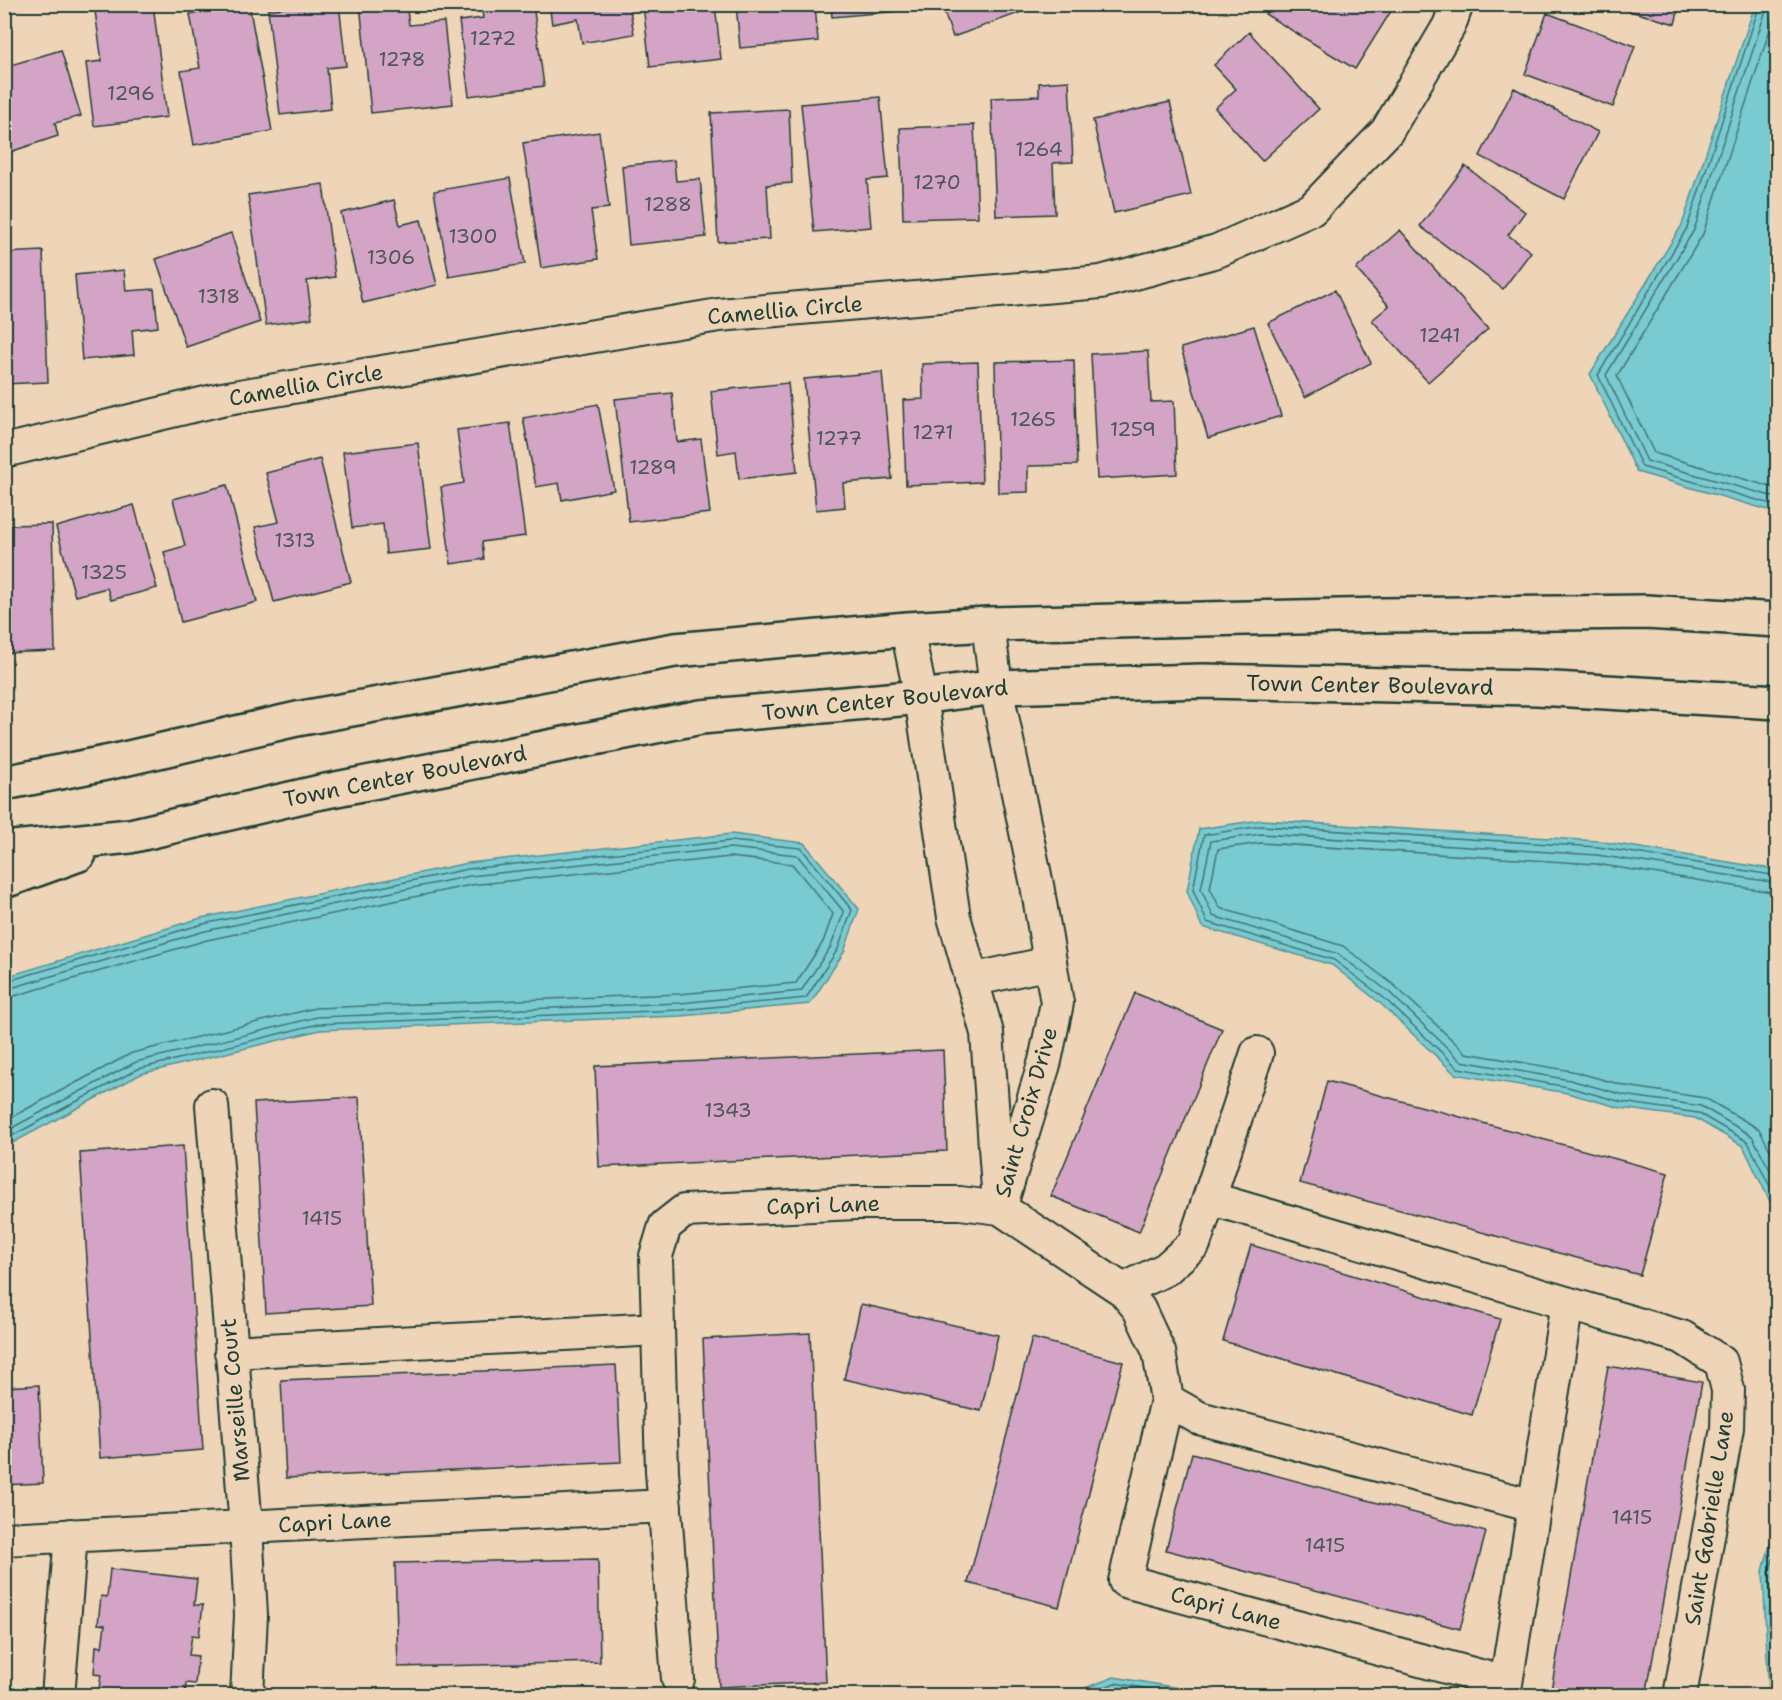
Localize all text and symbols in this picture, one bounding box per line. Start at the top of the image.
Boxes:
house number: 1272 [470,25,516,51]
house number: 1278 [378,46,426,72]
house number: 1296 [107,80,155,106]
house number: 1264 [1015,136,1063,162]
house number: 1270 [913,169,961,195]
house number: 1288 [644,191,692,217]
house number: 1300 [449,223,497,249]
house number: 1306 [367,244,415,270]
house number: 1318 [198,283,240,309]
street label: Camellia Circle [706,289,864,331]
house number: 1241 [1419,322,1461,348]
street label: Camellia Circle [227,357,385,413]
house number: 1265 [1010,406,1056,432]
house number: 1259 [1110,416,1156,442]
house number: 1271 [912,419,954,445]
house number: 1277 [816,425,862,451]
house number: 1289 [629,454,677,480]
house number: 1313 [274,527,316,553]
house number: 1325 [81,559,127,585]
street label: Town Center Boulevard [1246,668,1494,702]
street label: Town Center Boulevard [761,673,1009,727]
street label: Town Center Boulevard [281,738,529,814]
street label: Saint Croix Drive [988,1023,1064,1201]
house number: 1343 [704,1097,752,1123]
street label: Capri Lane [766,1189,880,1221]
house number: 1415 [302,1205,342,1231]
street label: Marseille Court [213,1317,257,1483]
street label: Saint Gabrielle Lane [1678,1409,1740,1627]
house number: 1415 [1612,1504,1652,1530]
street label: Capri Lane [277,1505,393,1539]
house number: 1415 [1305,1532,1345,1558]
street label: Capri Lane [1167,1579,1285,1637]

